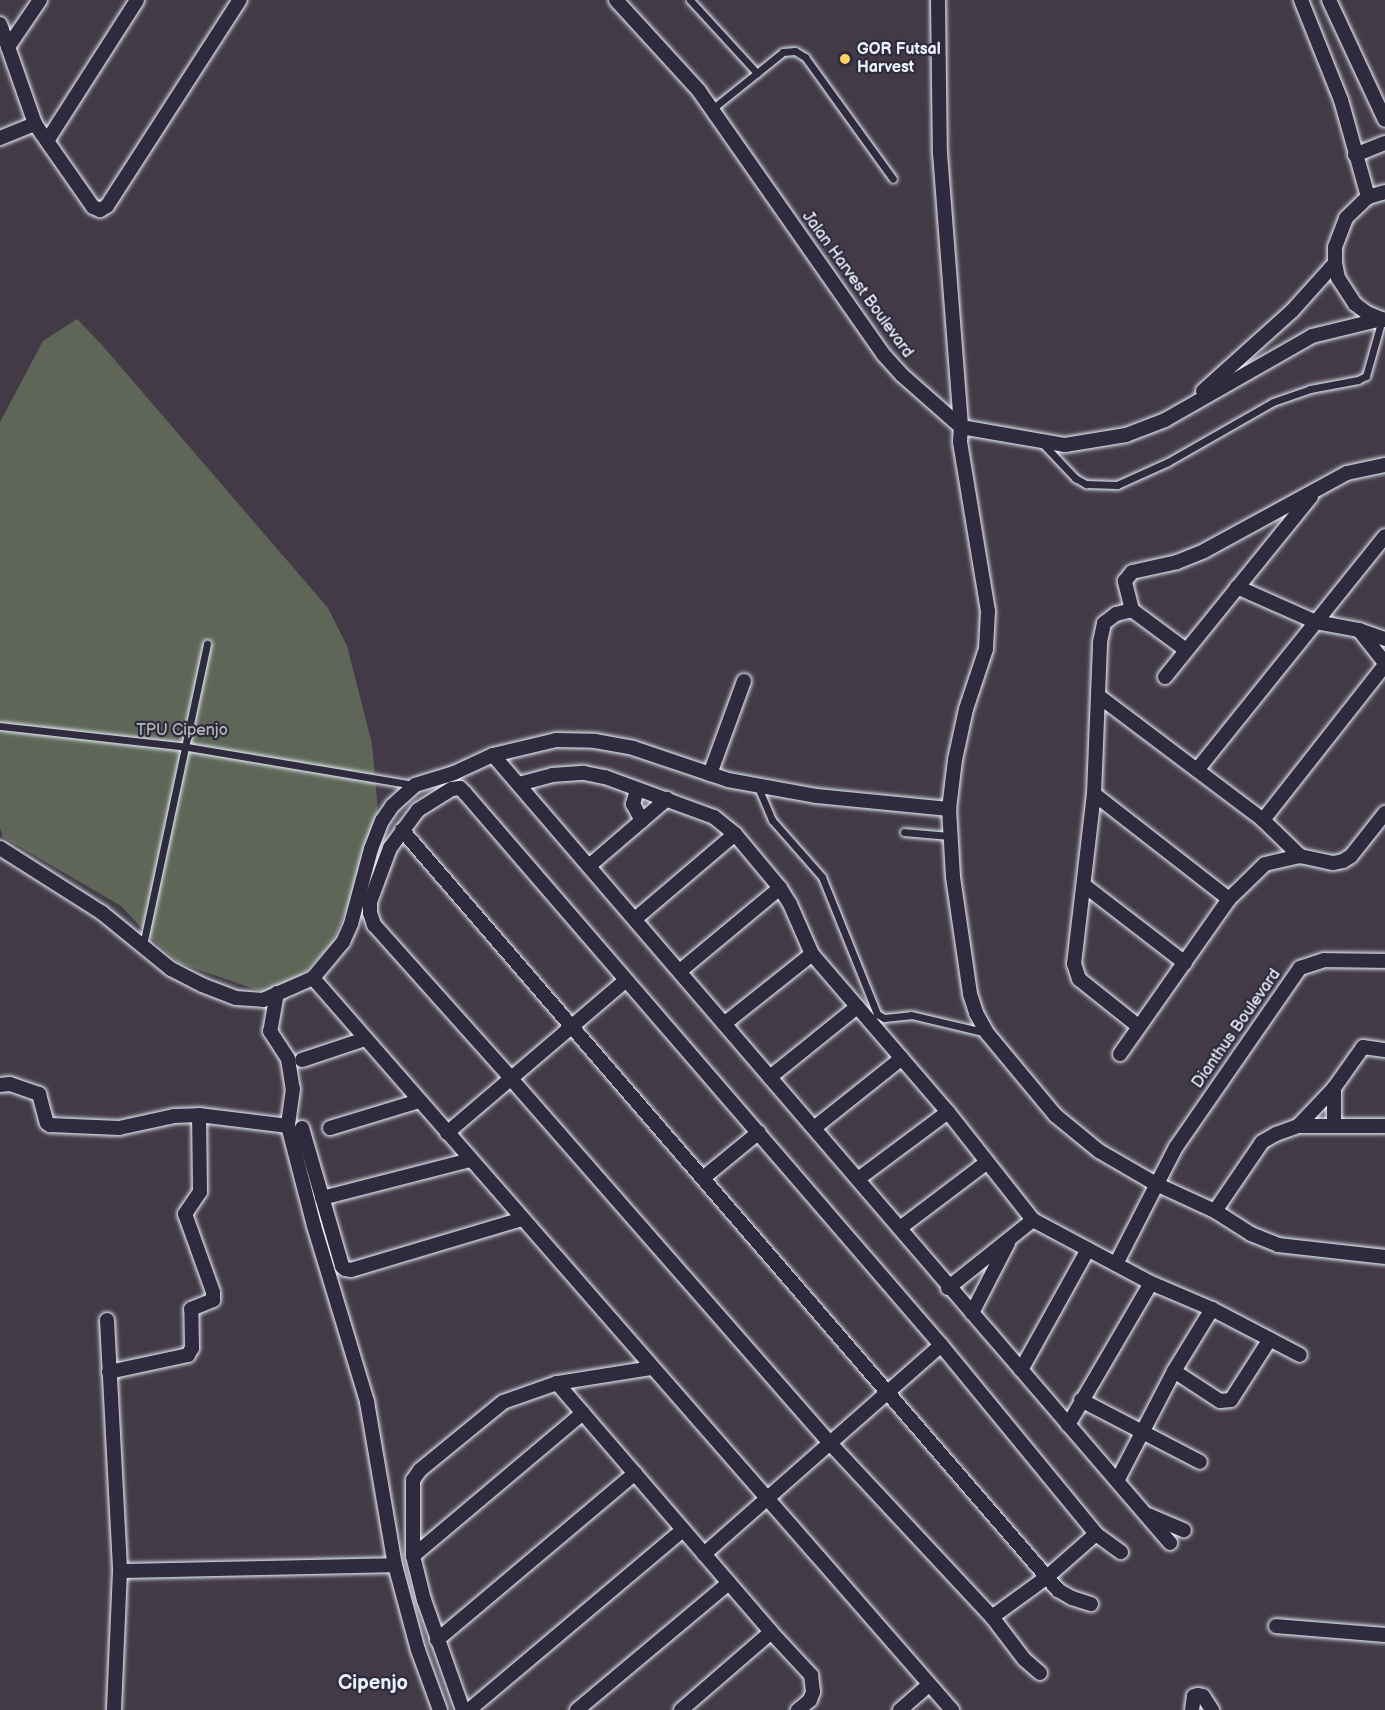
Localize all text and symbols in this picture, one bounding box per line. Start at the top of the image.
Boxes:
place label: GOR Futsal Harvest [857,40,941,78]
marker: GOR Futsal Harvest [838,52,852,66]
street label: Jalan Harvest Boulevard [797,208,917,362]
park label: TPU Cipenjo [136,721,228,741]
street label: Dianthus Boulevard [1189,966,1285,1092]
district label: Cipenjo [338,1671,408,1695]

